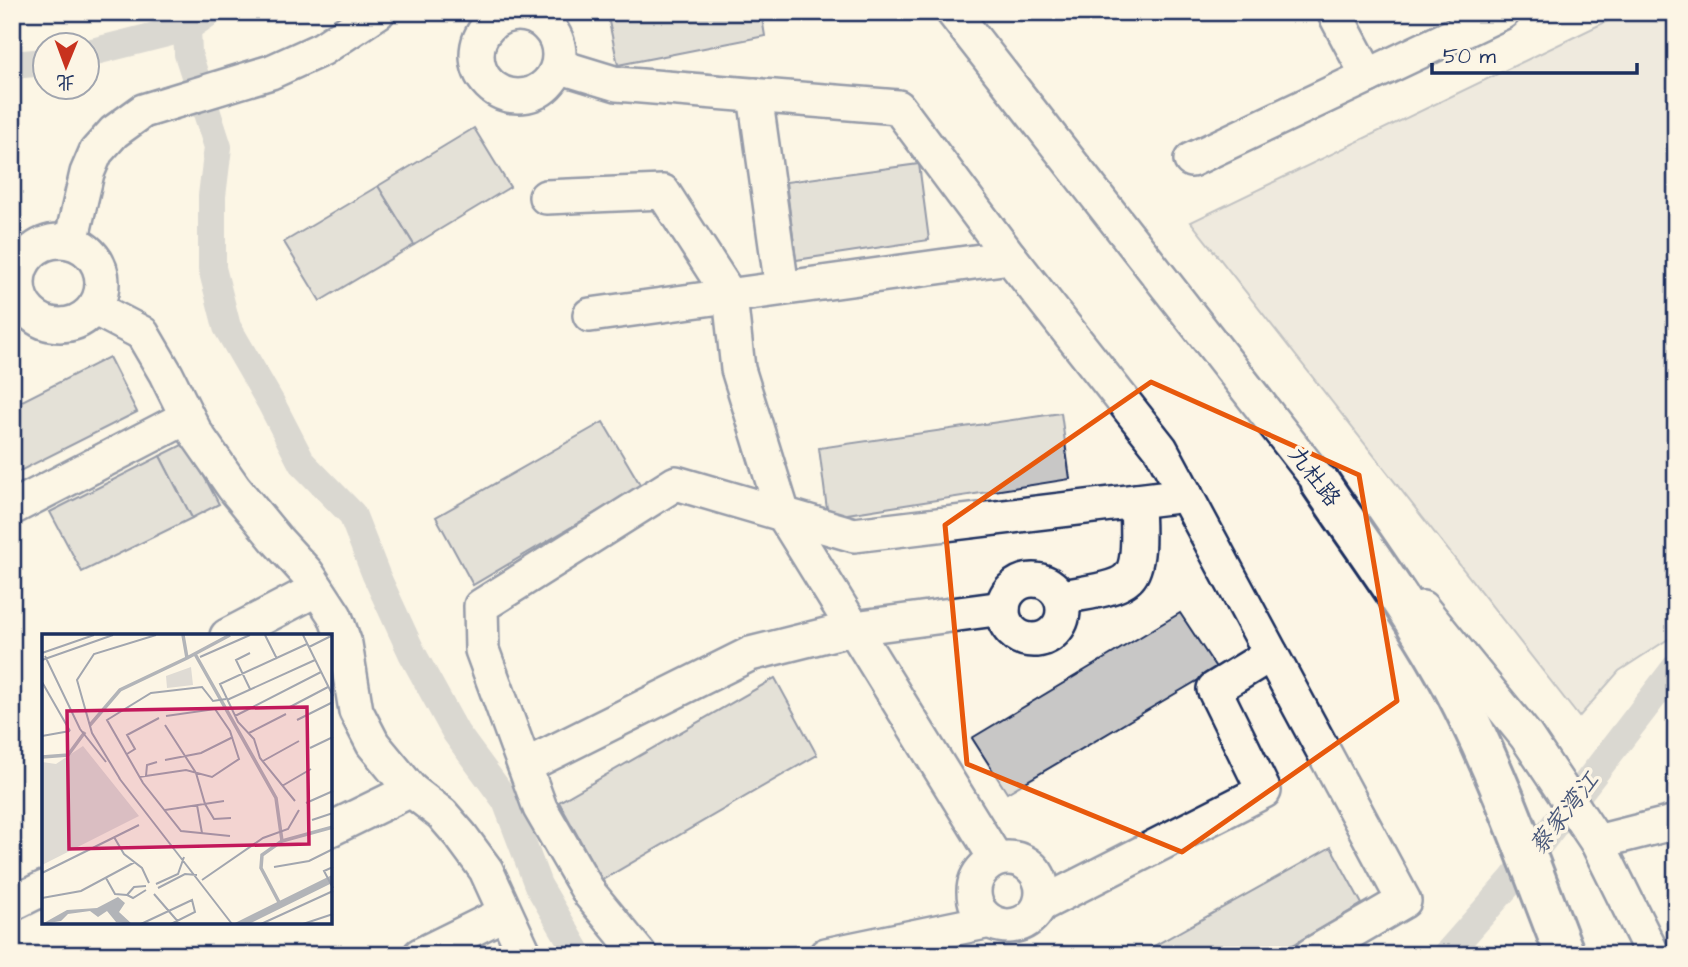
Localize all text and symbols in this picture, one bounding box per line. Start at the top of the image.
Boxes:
north arrow [32,32,102,102]
scale bar [1432,32,1637,76]
text: 50 m [1443,42,1497,71]
text: 北 [56,68,75,95]
street label: 九杜路 [1280,440,1348,514]
inset map [42,634,332,925]
water label: 蔡家湾江 [1522,765,1608,862]

